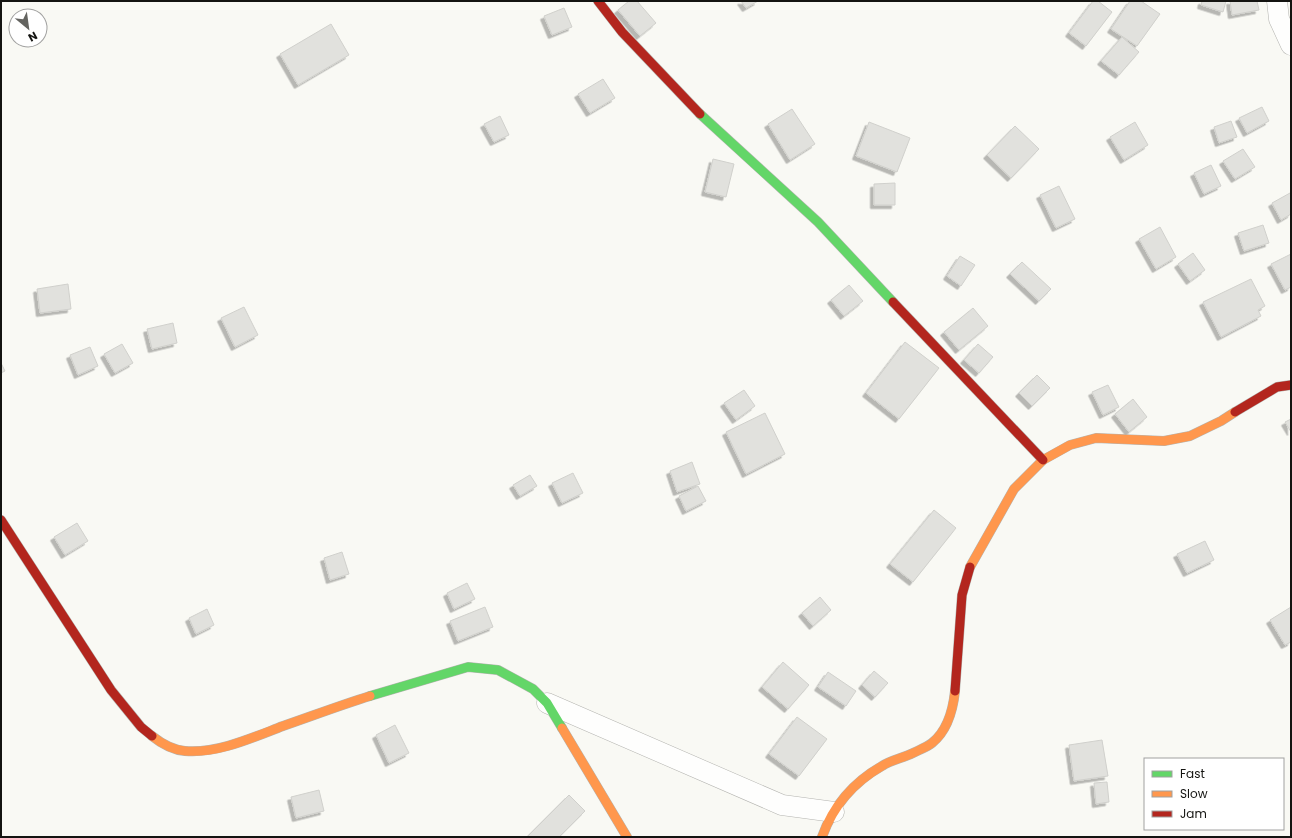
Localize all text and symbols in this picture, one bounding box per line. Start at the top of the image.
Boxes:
north arrow [8,8,48,48]
text: N [25,28,40,46]
legend [1144,758,1284,830]
text: Fast [1180,765,1205,782]
text: Slow [1180,785,1208,802]
text: Jam [1180,805,1207,822]

